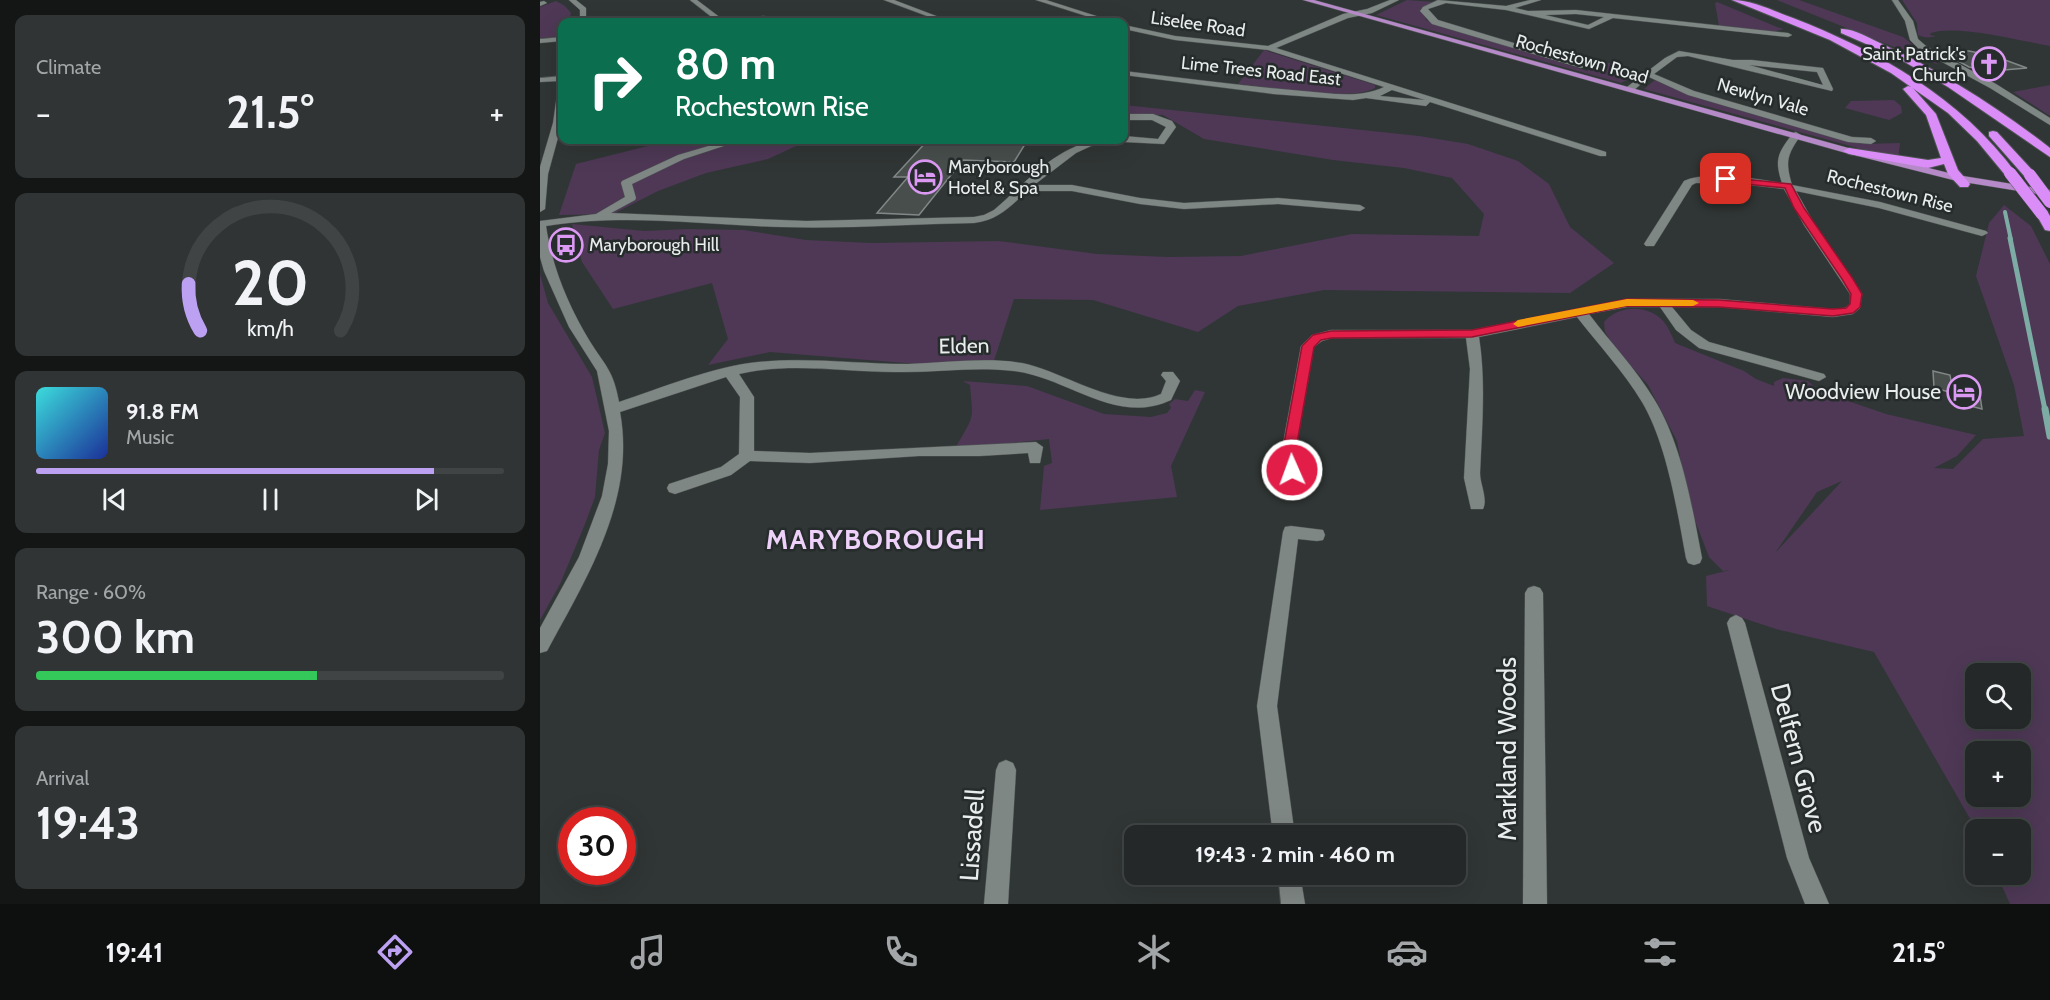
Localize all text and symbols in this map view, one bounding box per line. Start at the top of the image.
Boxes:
street label: Liselee Road [1149,6,1247,42]
street label: Rochestown Road [1513,30,1651,88]
text: 80 m [675,38,776,90]
icon: right [576,42,654,120]
place label: Saint Patrick's Church [1862,43,1966,86]
church icon: Saint Patrick's Church [1971,46,2007,82]
street label: Lime Trees Road East [1180,52,1342,90]
text: Climate [36,55,101,79]
street label: Newlyn Vale [1715,73,1811,121]
text: 21.5° [226,85,314,139]
text: Rochestown Rise [675,90,869,123]
text: − [36,93,51,133]
text: + [489,93,504,133]
pin [1700,153,1751,204]
place label: Maryborough Hotel & Spa [948,156,1049,199]
hotel icon: Maryborough Hotel & Spa [907,159,943,195]
icon: arrive [1709,162,1742,195]
street label: Rochestown Rise [1825,165,1955,217]
bus stop icon: Maryborough Hill [548,227,584,263]
place label: Maryborough Hill [589,234,720,256]
text: 20 [231,245,309,321]
text: km/h [247,316,293,342]
street label: Elden [938,333,990,358]
hotel icon: Woodview House [1946,374,1982,410]
place label: Woodview House [1785,379,1941,404]
text: 91.8 FM [126,398,199,425]
text: Music [126,425,174,449]
position arrow [1260,438,1324,502]
icon: previous [98,483,131,516]
icon: pause [254,483,287,516]
icon: next [410,483,443,516]
district label: MARYBOROUGH [766,523,986,556]
text: Range · 60% [36,580,146,604]
text: 300 km [36,610,195,664]
street label: Markland Woods [1491,657,1523,841]
map controls [1965,663,2031,885]
button: search [1965,663,2031,729]
street label: Delfern Grove [1764,680,1834,836]
button: + [1965,741,2031,807]
text: Arrival [36,766,89,790]
street label: Lissadell [953,788,991,882]
text: 19:43 [36,796,140,850]
speed limit sign: 30 [558,807,636,885]
button: − [1965,819,2031,885]
text: 19:43 · 2 min · 460 m [1195,841,1395,868]
icon: directions [374,931,416,973]
icon: music [627,931,669,973]
icon: phone [880,931,922,973]
icon: climate [1133,931,1175,973]
icon: car [1386,931,1428,973]
icon: filters [1639,931,1681,973]
text: 19:41 [105,936,163,969]
text: 21.5° [1892,936,1944,969]

